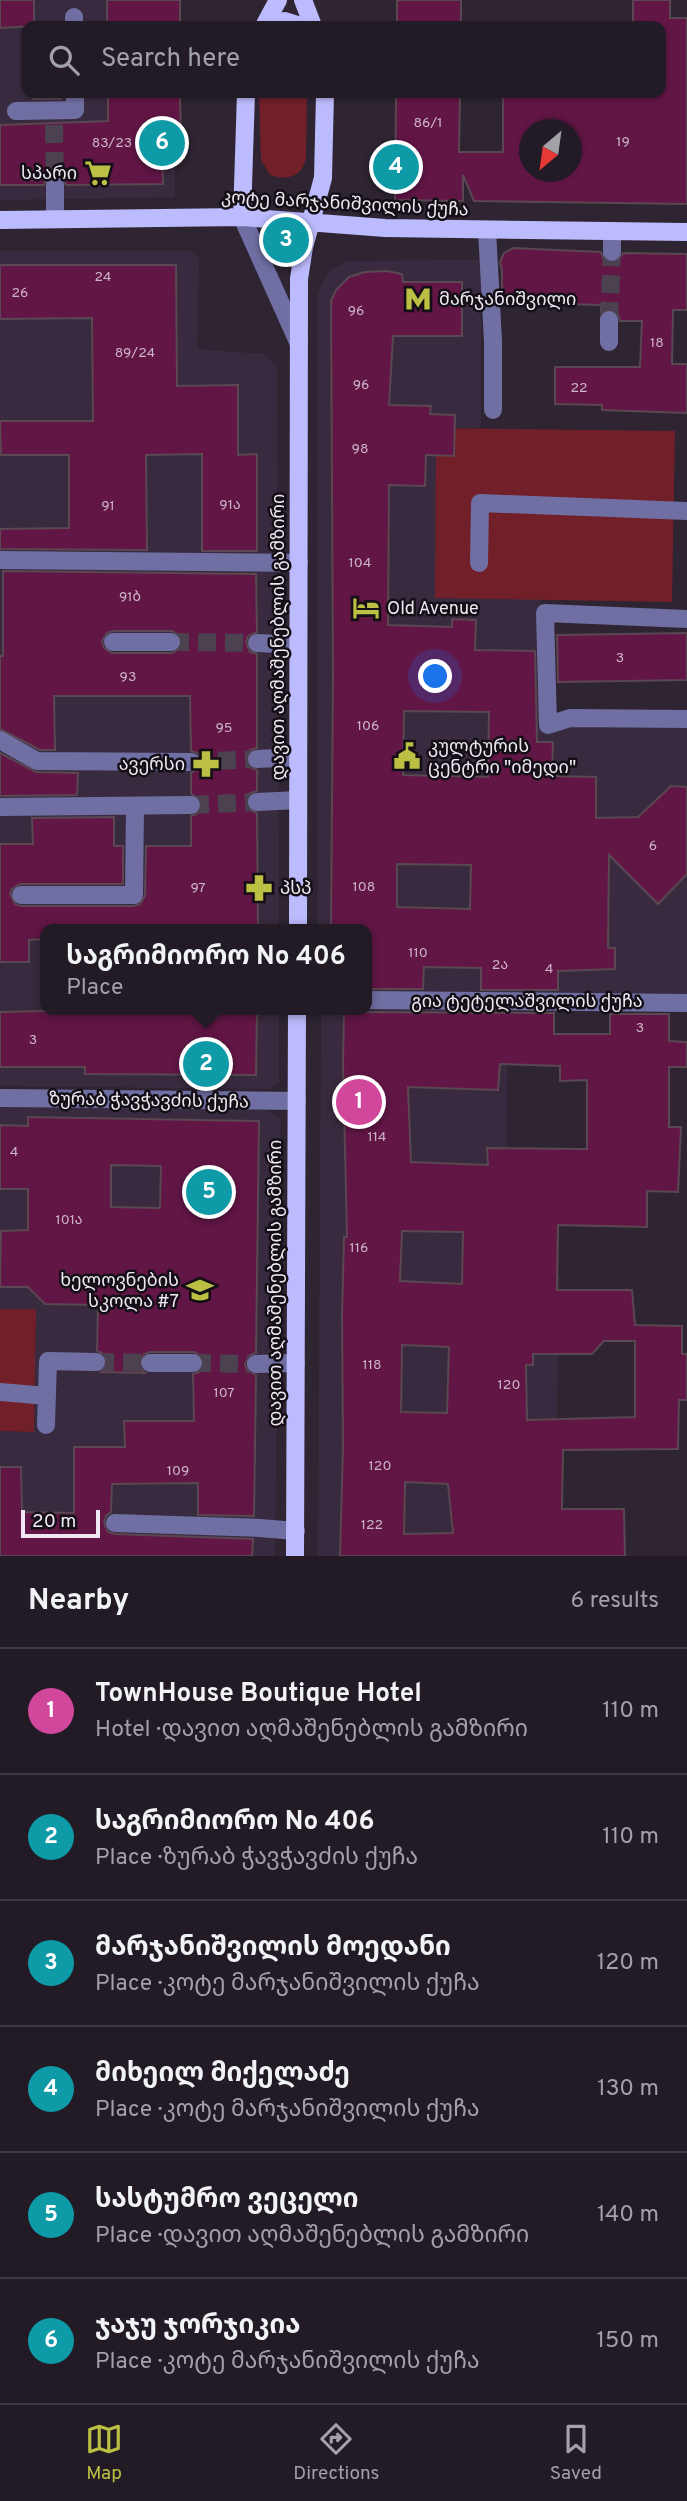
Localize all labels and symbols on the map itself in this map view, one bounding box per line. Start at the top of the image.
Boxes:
house number: 86/1 [414,115,443,132]
pin: 6 [139,117,185,169]
north arrow [519,119,582,182]
house number: 19 [616,134,630,151]
house number: 83/23 [92,135,132,152]
pin: 4 [373,141,419,193]
supermarket icon: სპარი [83,158,113,188]
place label: სპარი [21,163,77,186]
street label: კოტე მარჯანიშვილის ქუჩა [221,187,469,222]
pin: 3 [263,214,309,266]
house number: 24 [94,269,112,286]
metro station icon: მარჯანიშვილი [403,284,433,314]
house number: 26 [12,285,28,302]
place label: მარჯანიშვილი [439,289,576,312]
house number: 96 [348,303,364,320]
house number: 18 [650,335,664,352]
house number: 89/24 [115,345,155,362]
house number: 96 [353,377,369,394]
house number: 22 [570,380,588,397]
house number: 98 [352,441,368,458]
street label: დავით აღმაშენებლის გამზირი [268,494,291,780]
house number: 91ა [219,497,241,514]
house number: 91 [101,498,115,515]
house number: 104 [349,555,371,572]
house number: 91ბ [119,589,141,606]
hotel icon: Old Avenue [351,593,381,623]
place label: Old Avenue [387,598,479,621]
house number: 3 [616,650,624,667]
your location [418,659,452,693]
house number: 93 [120,669,136,686]
house number: 106 [357,718,379,735]
house number: 95 [215,720,233,737]
place label: კულტურის ცენტრი "იმედი" [428,736,576,780]
public building icon: კულტურის ცენტრი "იმედი" [392,741,422,771]
pharmacy icon: ავერსი [191,749,221,779]
place label: ავერსი [119,754,185,777]
house number: 6 [649,838,657,855]
pharmacy icon: პსპ [244,873,274,903]
place label: პსპ [280,878,312,901]
house number: 108 [353,879,375,896]
house number: 97 [190,880,206,897]
house number: 110 [408,945,428,962]
house number: 2ა [492,957,508,974]
house number: 4 [545,961,553,978]
street label: გია ტეტელაშვილის ქუჩა [411,991,643,1014]
house number: 3 [636,1020,644,1037]
house number: 3 [29,1032,37,1049]
pin: 2 [183,1038,229,1090]
pin: 1 [336,1076,382,1128]
street label: ზურაბ ჭავჭავძის ქუჩა [49,1088,249,1115]
house number: 114 [368,1129,386,1146]
street label: დავით აღმაშენებლის გამზირი [265,1140,288,1426]
house number: 4 [10,1144,18,1161]
pin: 5 [186,1166,232,1218]
house number: 101ა [55,1212,83,1229]
house number: 116 [350,1240,368,1257]
place label: ხელოვნების სკოლა #7 [60,1270,179,1314]
school or university icon: ხელოვნების სკოლა #7 [185,1275,215,1305]
house number: 118 [363,1357,382,1374]
house number: 120 [498,1377,520,1394]
house number: 107 [213,1385,235,1402]
house number: 120 [369,1458,391,1475]
house number: 109 [167,1463,189,1480]
scale bar [21,1507,100,1539]
house number: 122 [361,1517,383,1534]

